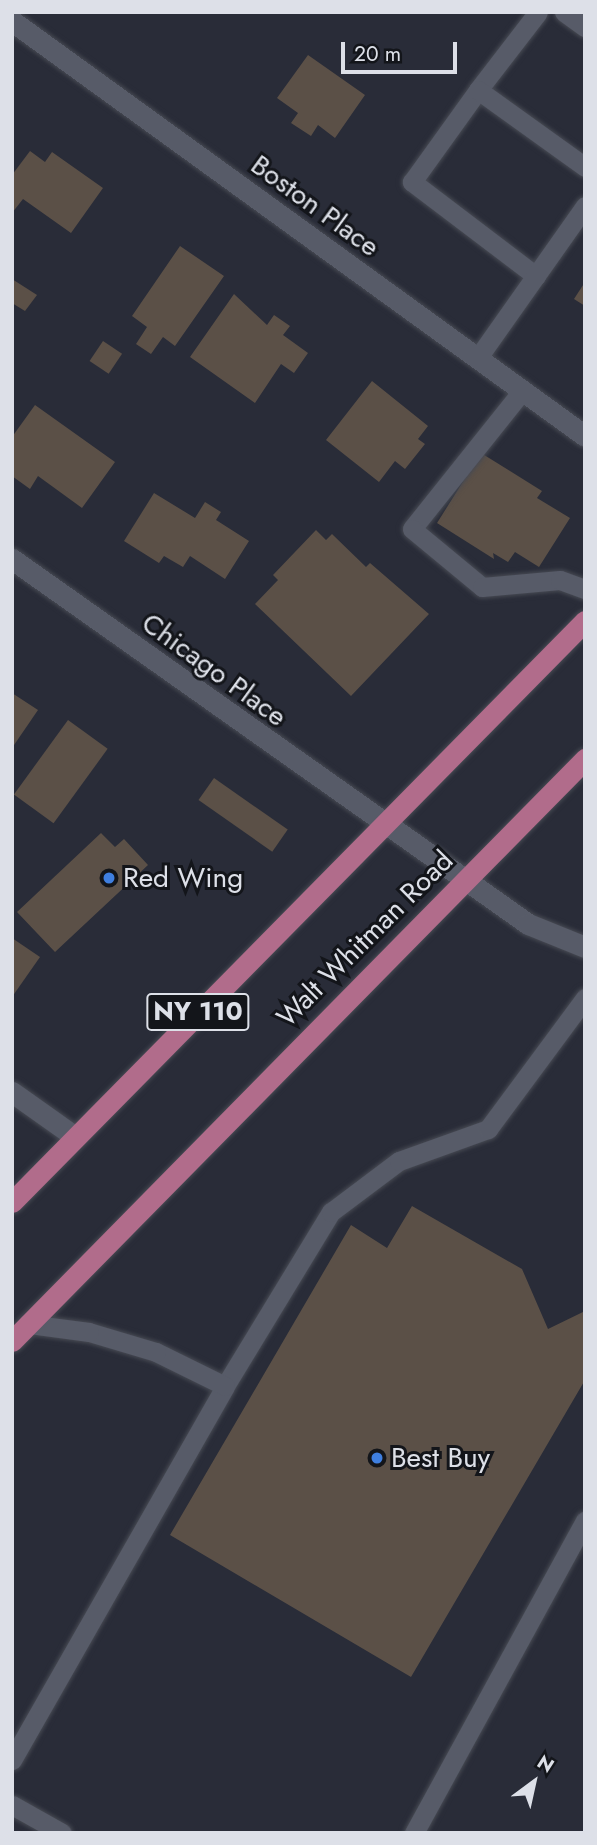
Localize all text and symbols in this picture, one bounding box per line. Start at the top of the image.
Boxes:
scale bar [345,28,461,72]
text: 20 m [354,39,401,69]
street label: Boston Place [244,148,386,264]
street label: Chicago Place [135,606,293,734]
street label: Walt Whitman Road [270,844,460,1034]
place label: Red Wing [123,861,243,895]
marker: Red Wing [101,870,117,886]
road number: NY 110 [146,990,250,1035]
place label: Best Buy [391,1441,490,1475]
marker: Best Buy [369,1450,385,1466]
north arrow [499,1747,569,1817]
text: N [532,1749,559,1779]

